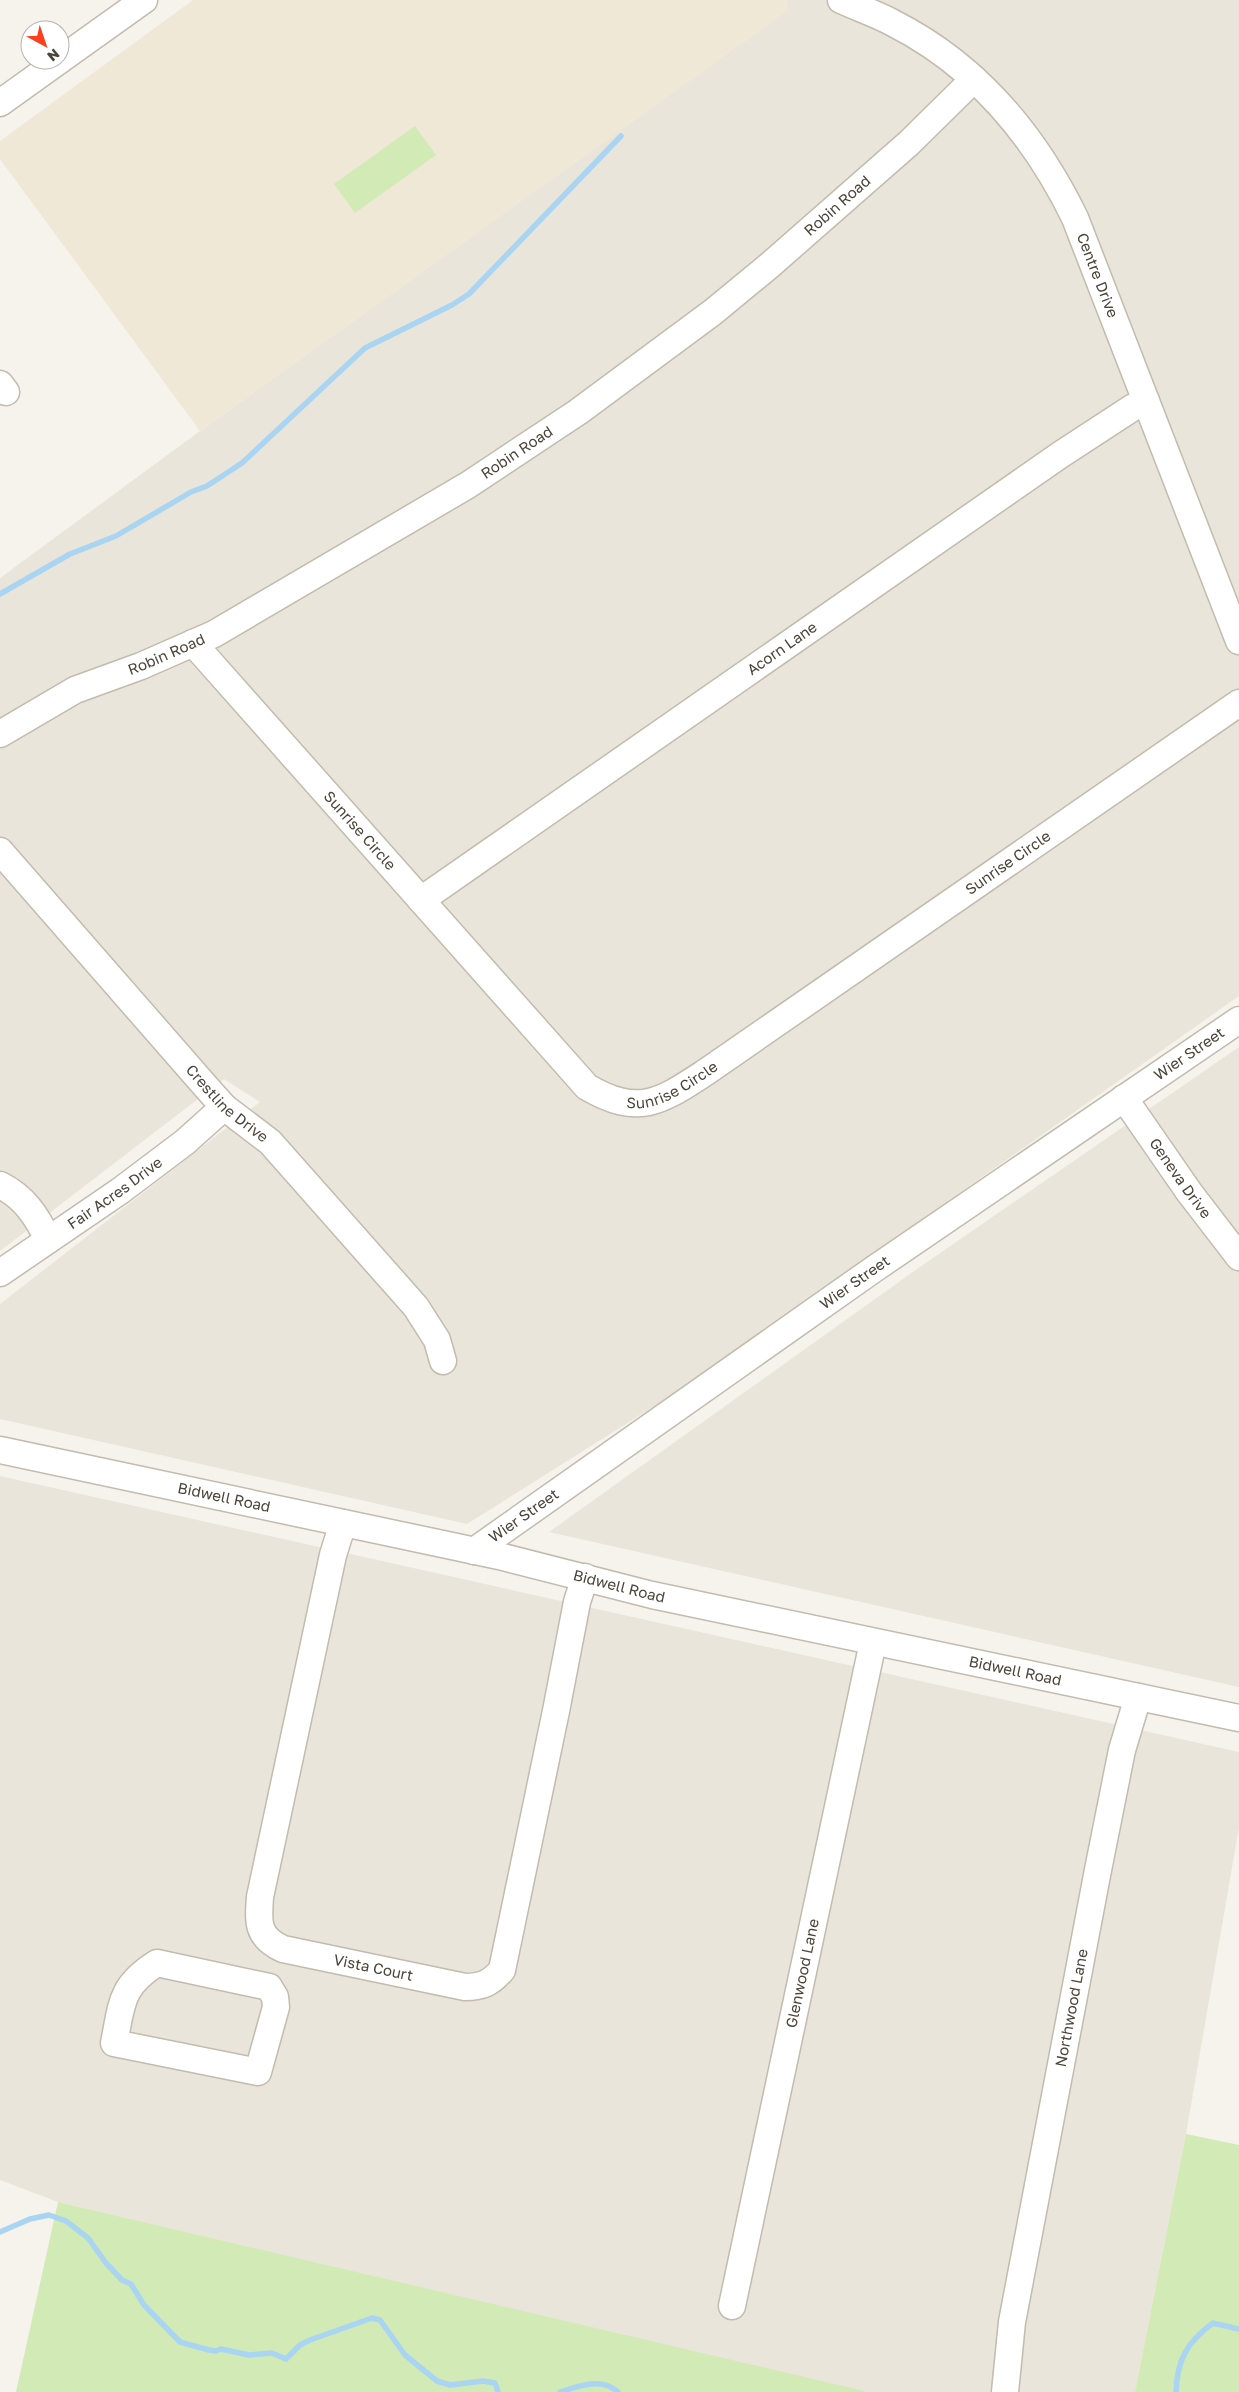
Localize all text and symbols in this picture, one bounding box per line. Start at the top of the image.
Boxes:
north arrow [20,20,70,70]
text: N [44,45,63,65]
street label: Robin Road [800,171,874,239]
street label: Centre Drive [1074,230,1123,320]
street label: Robin Road [477,422,555,482]
street label: Acorn Lane [743,617,820,678]
street label: Robin Road [125,629,207,678]
street label: Sunrise Circle [321,787,400,874]
street label: Sunrise Circle [961,826,1054,898]
street label: Wier Street [1150,1023,1227,1083]
street label: Sunrise Circle [626,1057,721,1112]
street label: Crestline Drive [183,1060,272,1146]
street label: Geneva Drive [1146,1134,1216,1222]
street label: Fair Acres Drive [64,1152,166,1232]
street label: Wier Street [816,1251,893,1312]
street label: Bidwell Road [176,1478,272,1515]
street label: Wier Street [485,1484,562,1546]
street label: Bidwell Road [571,1565,667,1606]
street label: Bidwell Road [967,1652,1063,1689]
street label: Glenwood Lane [781,1917,822,2029]
street label: Northwood Lane [1051,1947,1091,2068]
street label: Vista Court [332,1950,415,1984]

